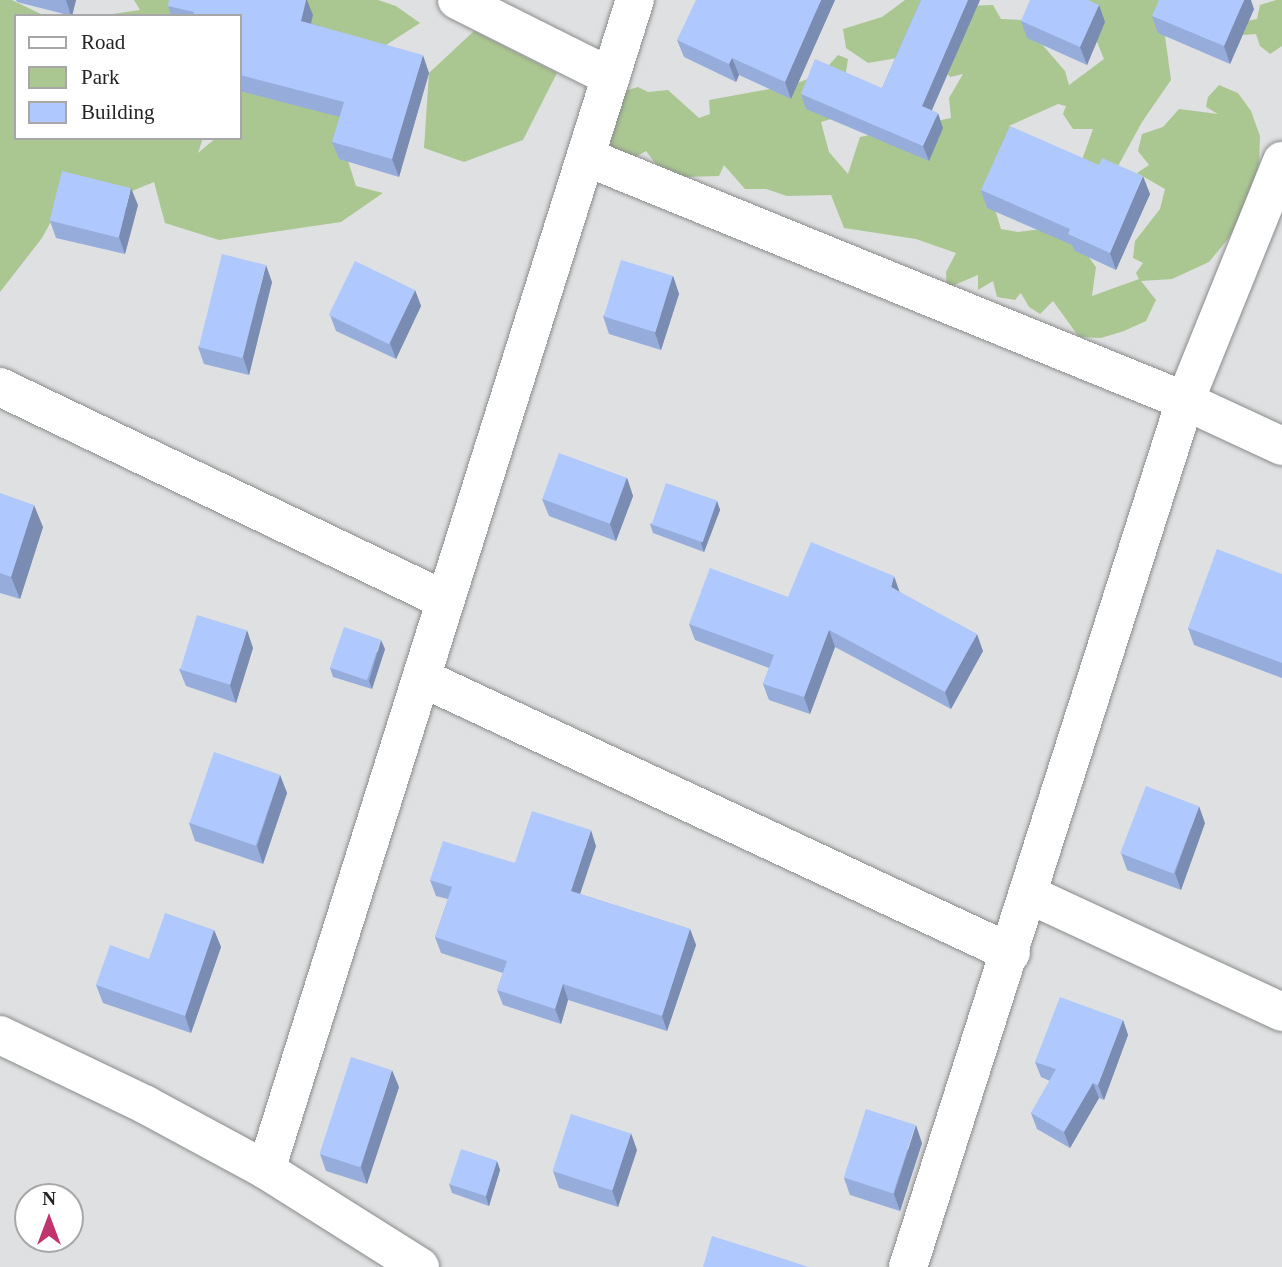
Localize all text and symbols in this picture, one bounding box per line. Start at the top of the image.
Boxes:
legend [14,14,242,140]
text: Road [81,30,125,54]
text: Park [81,65,120,89]
text: Building [81,100,155,124]
north arrow [14,1183,84,1253]
text: N [42,1188,56,1209]

